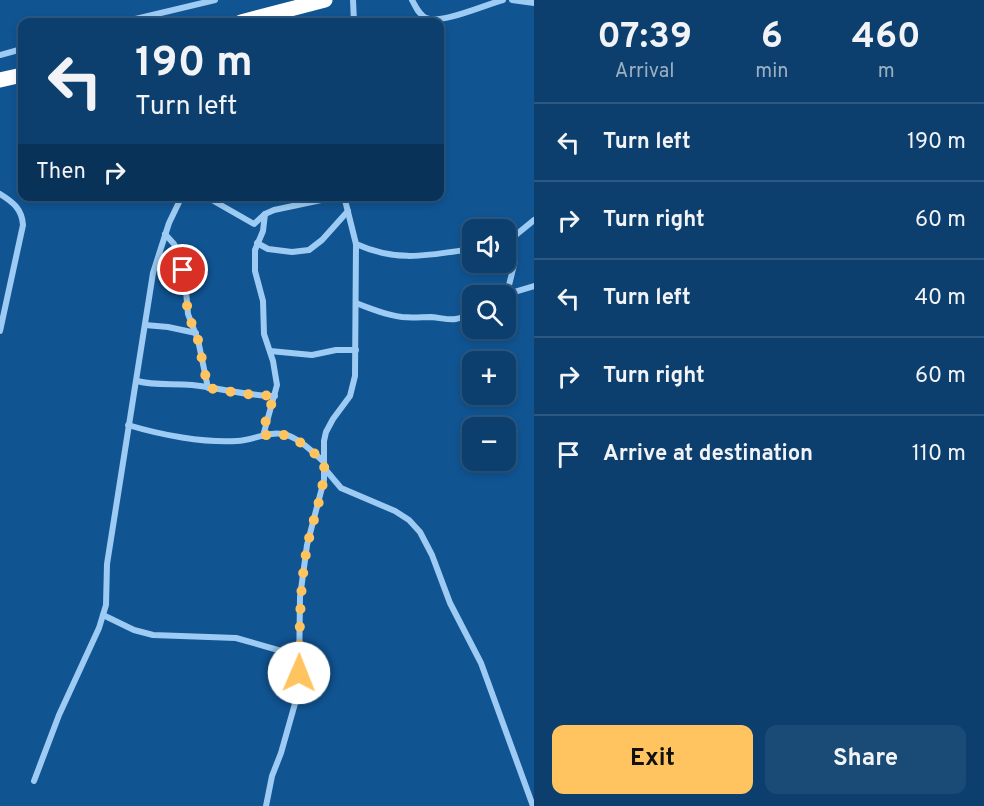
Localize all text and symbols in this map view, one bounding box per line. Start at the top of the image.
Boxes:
text: 07:39 [597,15,692,61]
text: 6 [761,15,783,61]
text: 460 [852,15,921,61]
text: 190 m [135,38,253,91]
icon: left [36,42,114,120]
text: Arrival [615,59,674,85]
text: min [755,59,789,85]
text: m [878,59,895,85]
text: Turn left [135,90,237,124]
icon: left [552,126,585,159]
text: Turn left [603,129,691,156]
text: 190 m [907,129,966,156]
icon: right [98,156,131,189]
text: Then [36,159,86,186]
icon: right [552,204,585,237]
text: Turn right [603,207,705,234]
text: 60 m [915,207,966,234]
map controls [462,219,516,471]
button: sound [462,219,516,273]
pin [157,244,208,295]
icon: arrive [166,253,199,286]
icon: left [552,282,585,315]
button: search [462,285,516,339]
text: Turn left [603,285,691,312]
text: 40 m [914,285,966,312]
button: + [462,351,516,405]
icon: right [552,360,585,393]
text: Turn right [603,363,705,390]
text: 60 m [915,363,966,390]
button: − [462,417,516,471]
icon: arrive [552,438,585,471]
text: Arrive at destination [603,441,813,468]
text: 110 m [912,441,966,468]
position arrow [267,641,331,705]
button: Exit [552,725,753,794]
button: Share [765,725,966,794]

